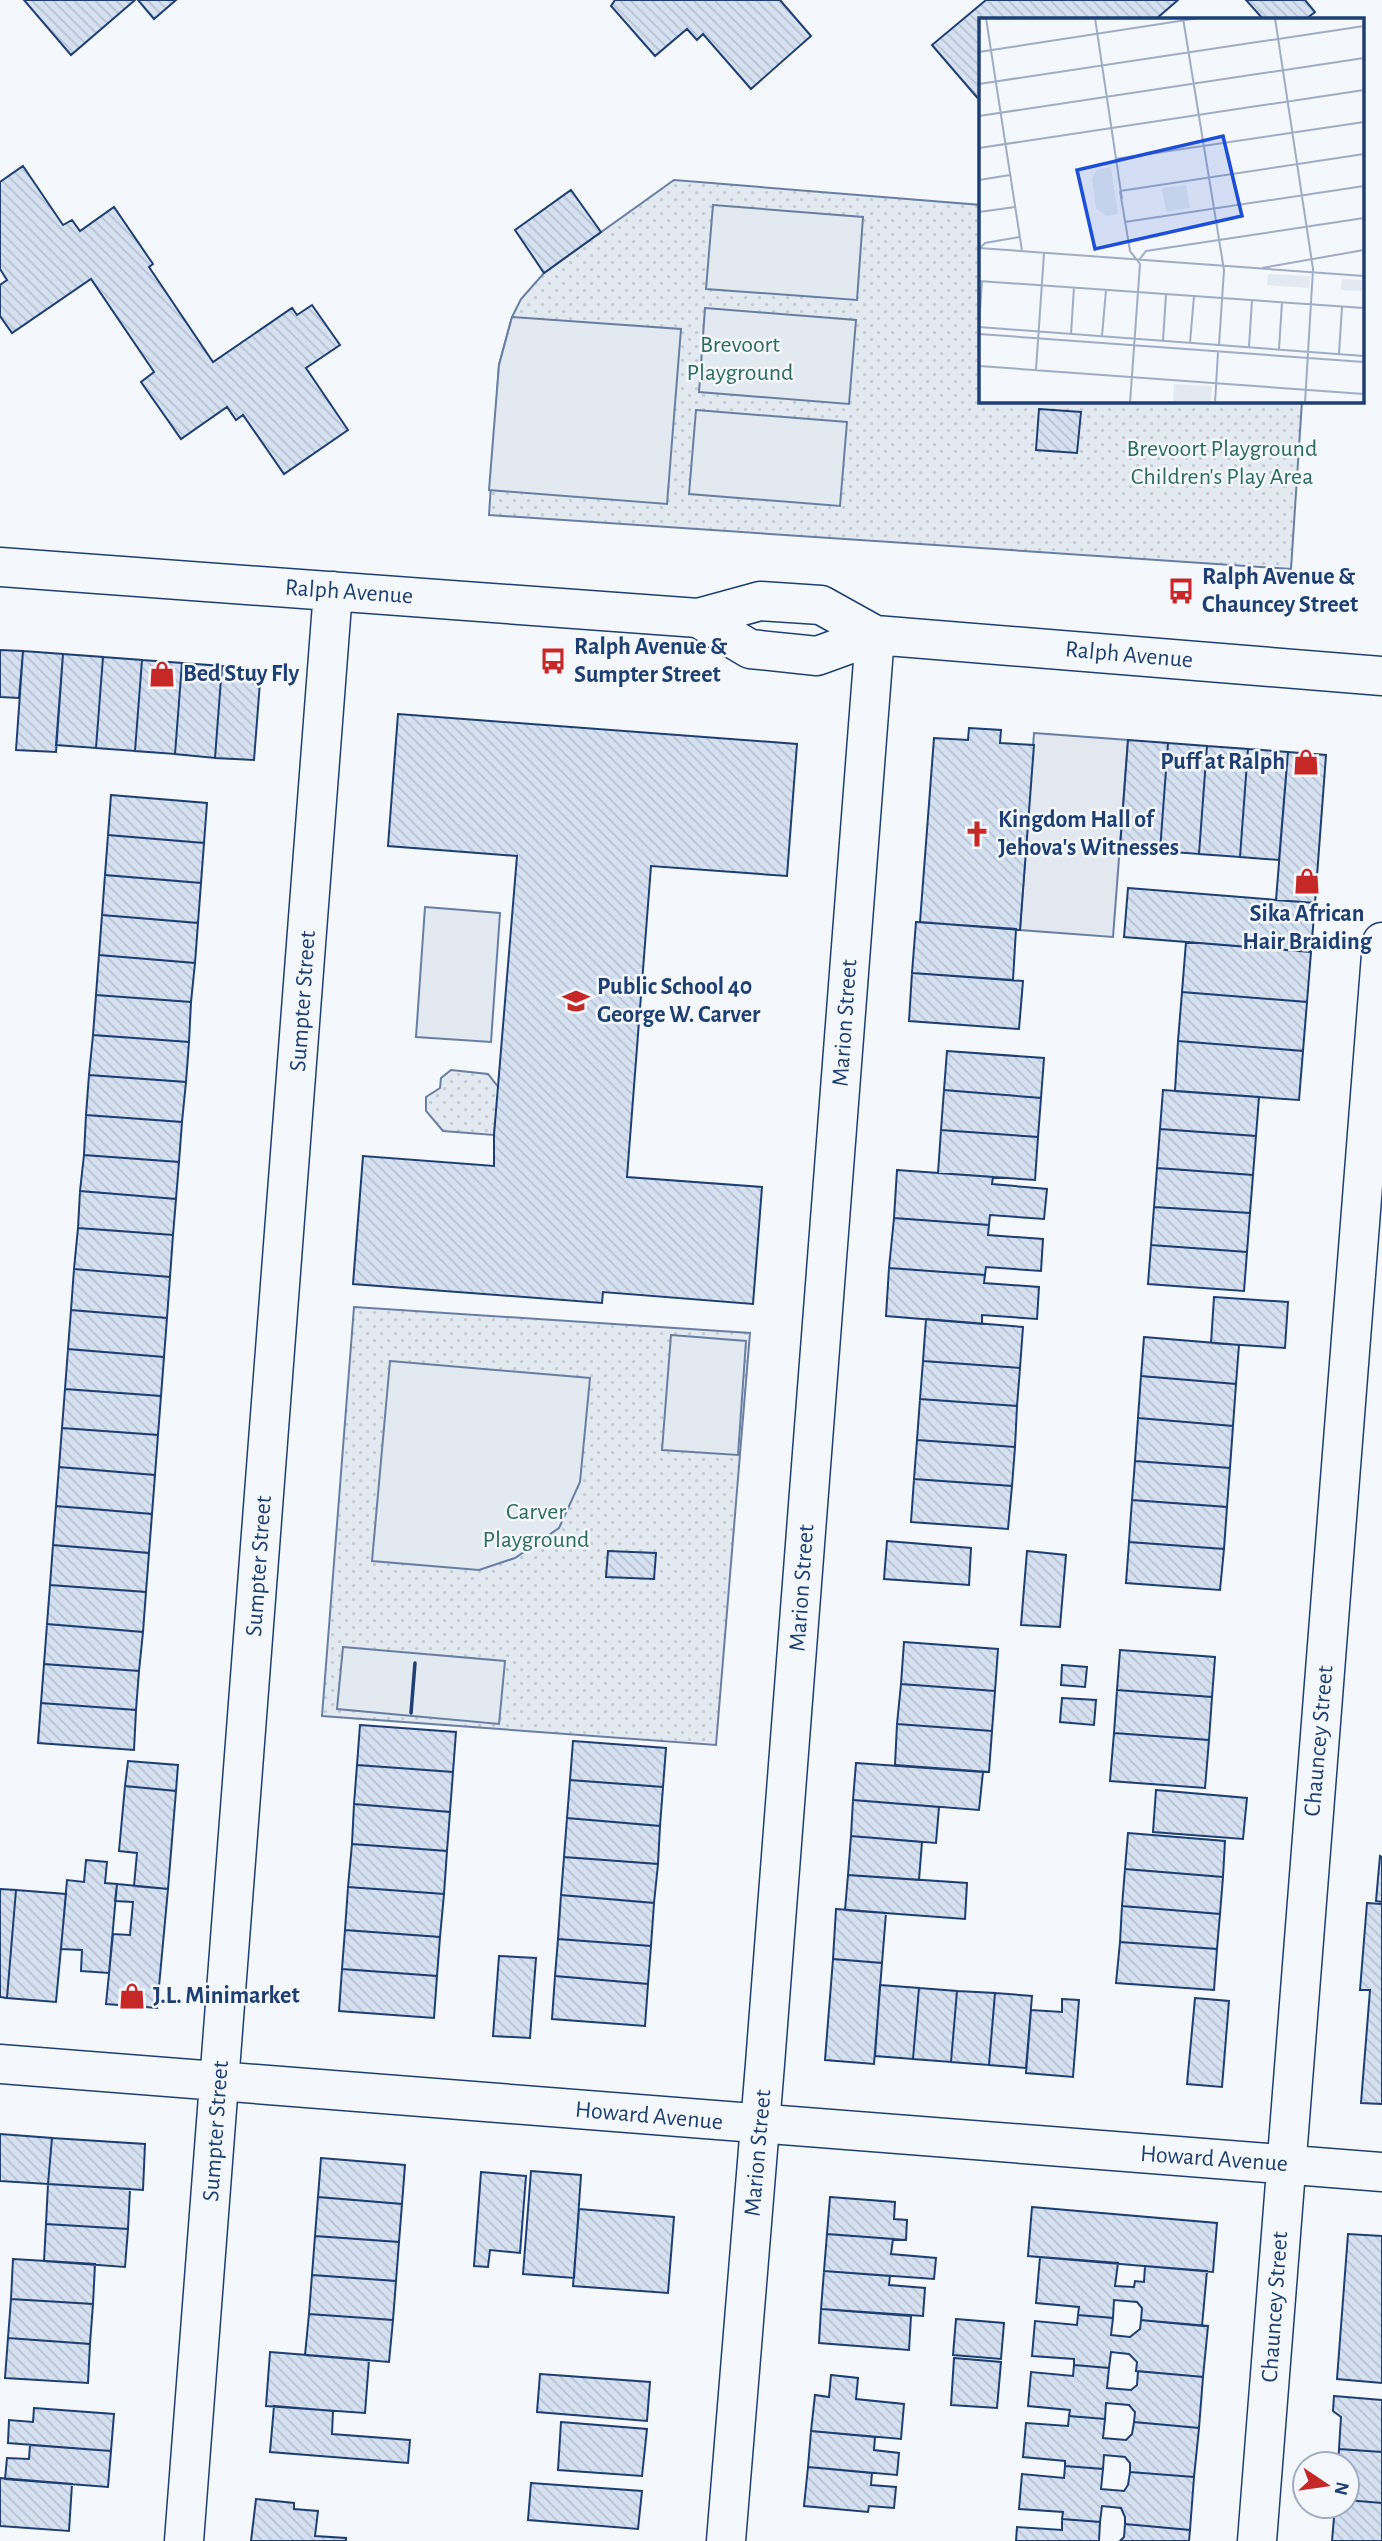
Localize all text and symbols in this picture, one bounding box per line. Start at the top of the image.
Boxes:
inset map [979,18,1364,402]
park label: Brevoort Playground [687,333,793,385]
park label: Brevoort Playground Children's Play Area [1127,437,1317,489]
place label: Ralph Avenue & Chauncey Street [1202,565,1358,617]
street label: Ralph Avenue [284,576,414,608]
bus stop icon: Ralph Avenue & Chauncey Street [1166,576,1196,606]
place label: Ralph Avenue & Sumpter Street [574,635,727,687]
street label: Ralph Avenue [1064,637,1194,673]
bus stop icon: Ralph Avenue & Sumpter Street [538,646,568,676]
shop icon: Bed Stuy Fly [147,659,177,689]
place label: Bed Stuy Fly [183,662,300,686]
shop icon: Puff at Ralph [1291,747,1321,777]
place label: Puff at Ralph [1160,750,1285,774]
place label: Kingdom Hall of Jehova's Witnesses [998,808,1179,860]
church icon: Kingdom Hall of Jehova's Witnesses [962,819,992,849]
shop icon: Sika African Hair Braiding [1292,866,1322,896]
place label: Sika African Hair Braiding [1242,902,1373,954]
street label: Sumpter Street [286,929,320,1072]
street label: Marion Street [829,958,861,1087]
place label: Public School 40 George W. Carver [597,975,761,1027]
school or university icon: Public School 40 George W. Carver [561,986,591,1016]
street label: Sumpter Street [242,1494,276,1637]
park label: Carver Playground [483,1500,589,1552]
street label: Marion Street [786,1523,818,1652]
street label: Chauncey Street [1300,1664,1338,1817]
shop icon: J.L. Minimarket [117,1981,147,2011]
place label: J.L. Minimarket [153,1984,300,2008]
street label: Sumpter Street [199,2059,233,2202]
street label: Marion Street [740,2088,776,2218]
street label: Howard Avenue [574,2098,724,2134]
street label: Howard Avenue [1139,2142,1289,2176]
street label: Chauncey Street [1258,2230,1292,2383]
north arrow [1291,2450,1361,2520]
text: N [1330,2480,1352,2497]

